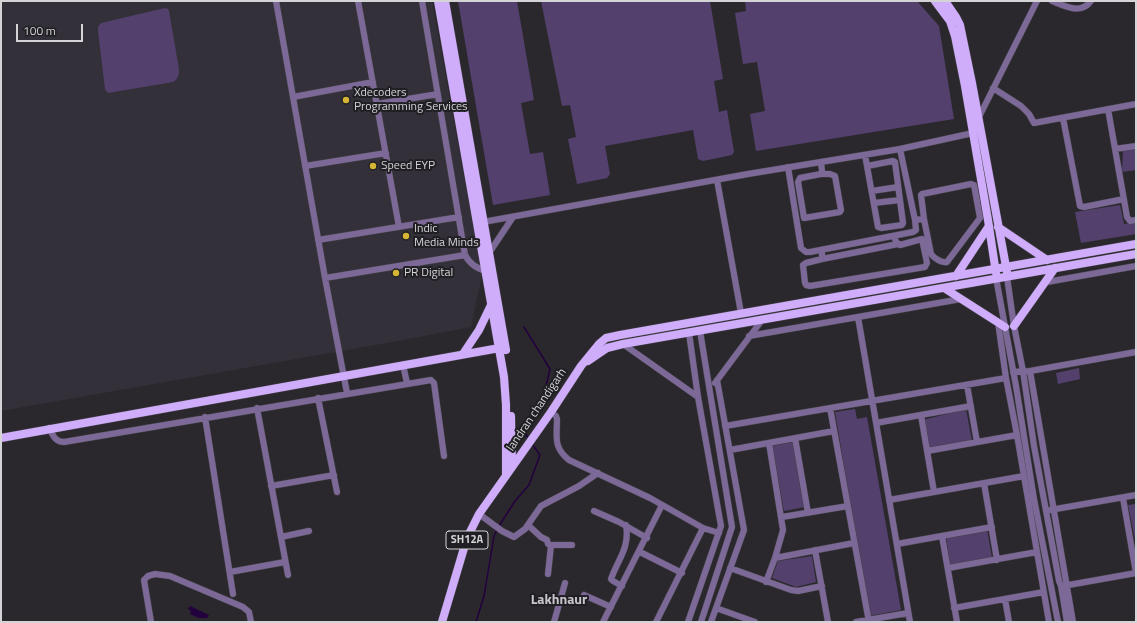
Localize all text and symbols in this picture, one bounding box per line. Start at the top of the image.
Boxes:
scale bar [18,16,85,42]
text: 100 m [23,21,56,40]
place label: Xdecoders Programming Services [354,86,468,114]
marker: Xdecoders Programming Services [341,95,351,105]
place label: Speed EYP [381,159,435,173]
marker: Speed EYP [368,161,378,171]
place label: Indic Media Minds [414,222,479,250]
marker: Indic Media Minds [401,231,411,241]
place label: PR Digital [404,266,453,280]
marker: PR Digital [391,268,401,278]
street label: landran chandigarh [504,366,570,454]
road number: SH12A [446,531,488,549]
district label: Lakhnaur [531,593,587,609]

